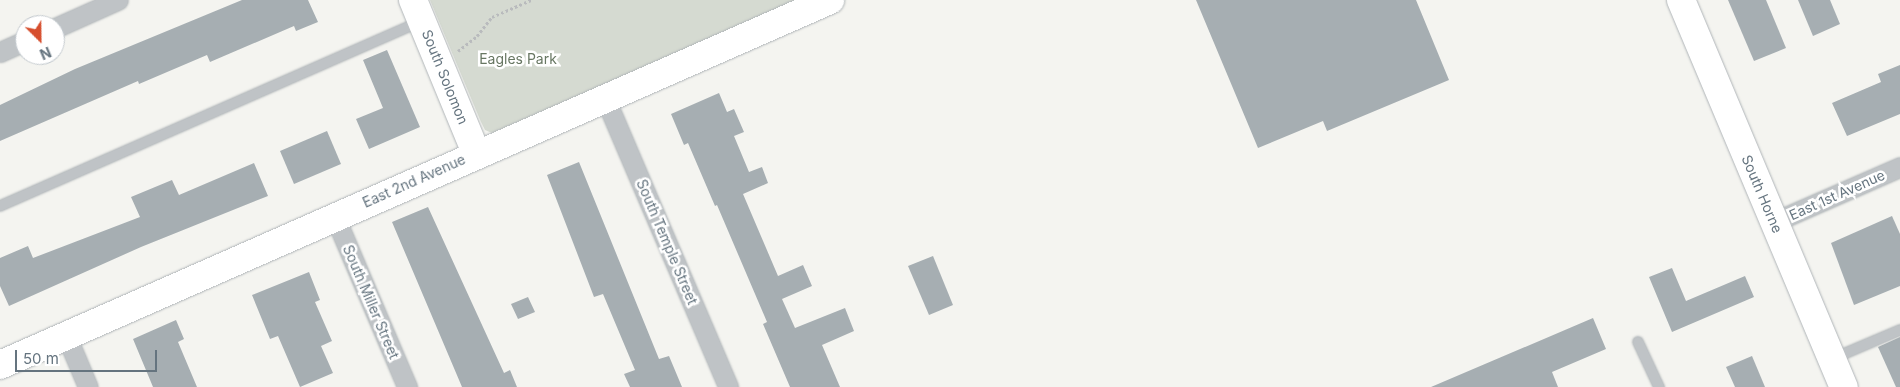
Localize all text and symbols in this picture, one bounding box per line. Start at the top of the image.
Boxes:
north arrow [15,15,65,65]
street label: South Solomon [418,27,472,127]
text: N [37,43,54,63]
park label: Eagles Park [479,51,557,67]
street label: East 2nd Avenue [360,151,468,211]
street label: South Horne [1738,152,1786,236]
street label: East 1st Avenue [1787,166,1887,224]
street label: South Temple Street [633,177,701,307]
street label: South Miller Street [339,243,403,361]
scale bar [18,340,160,372]
text: 50 m [23,349,59,368]

